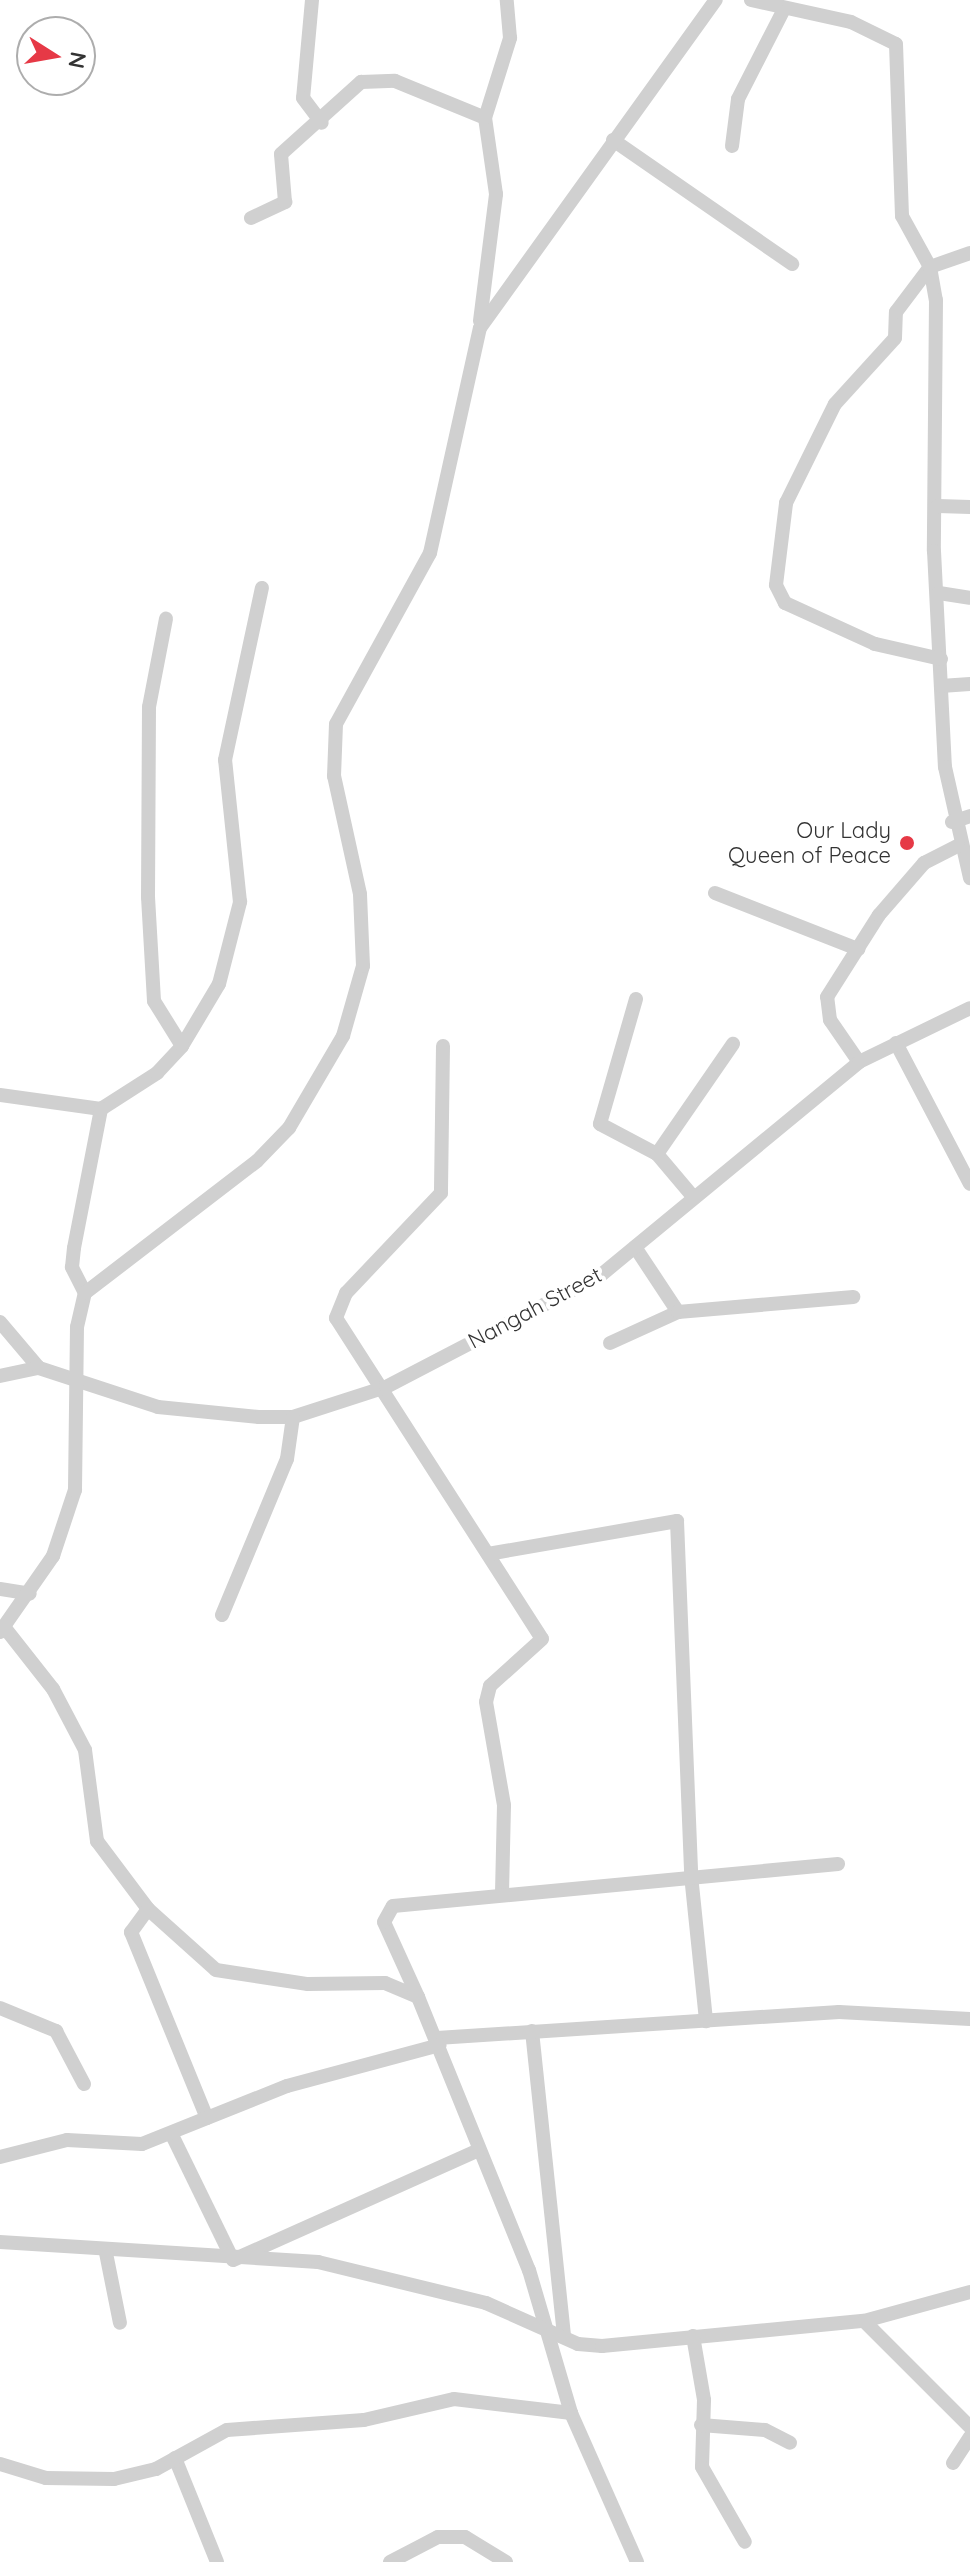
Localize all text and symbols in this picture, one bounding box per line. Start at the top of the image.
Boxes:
north arrow [16,16,96,96]
text: N [62,50,93,71]
place label: Our Lady Queen of Peace [728,817,891,868]
marker: Our Lady Queen of Peace [898,834,916,852]
street label: Nangah Street [464,1262,606,1354]

